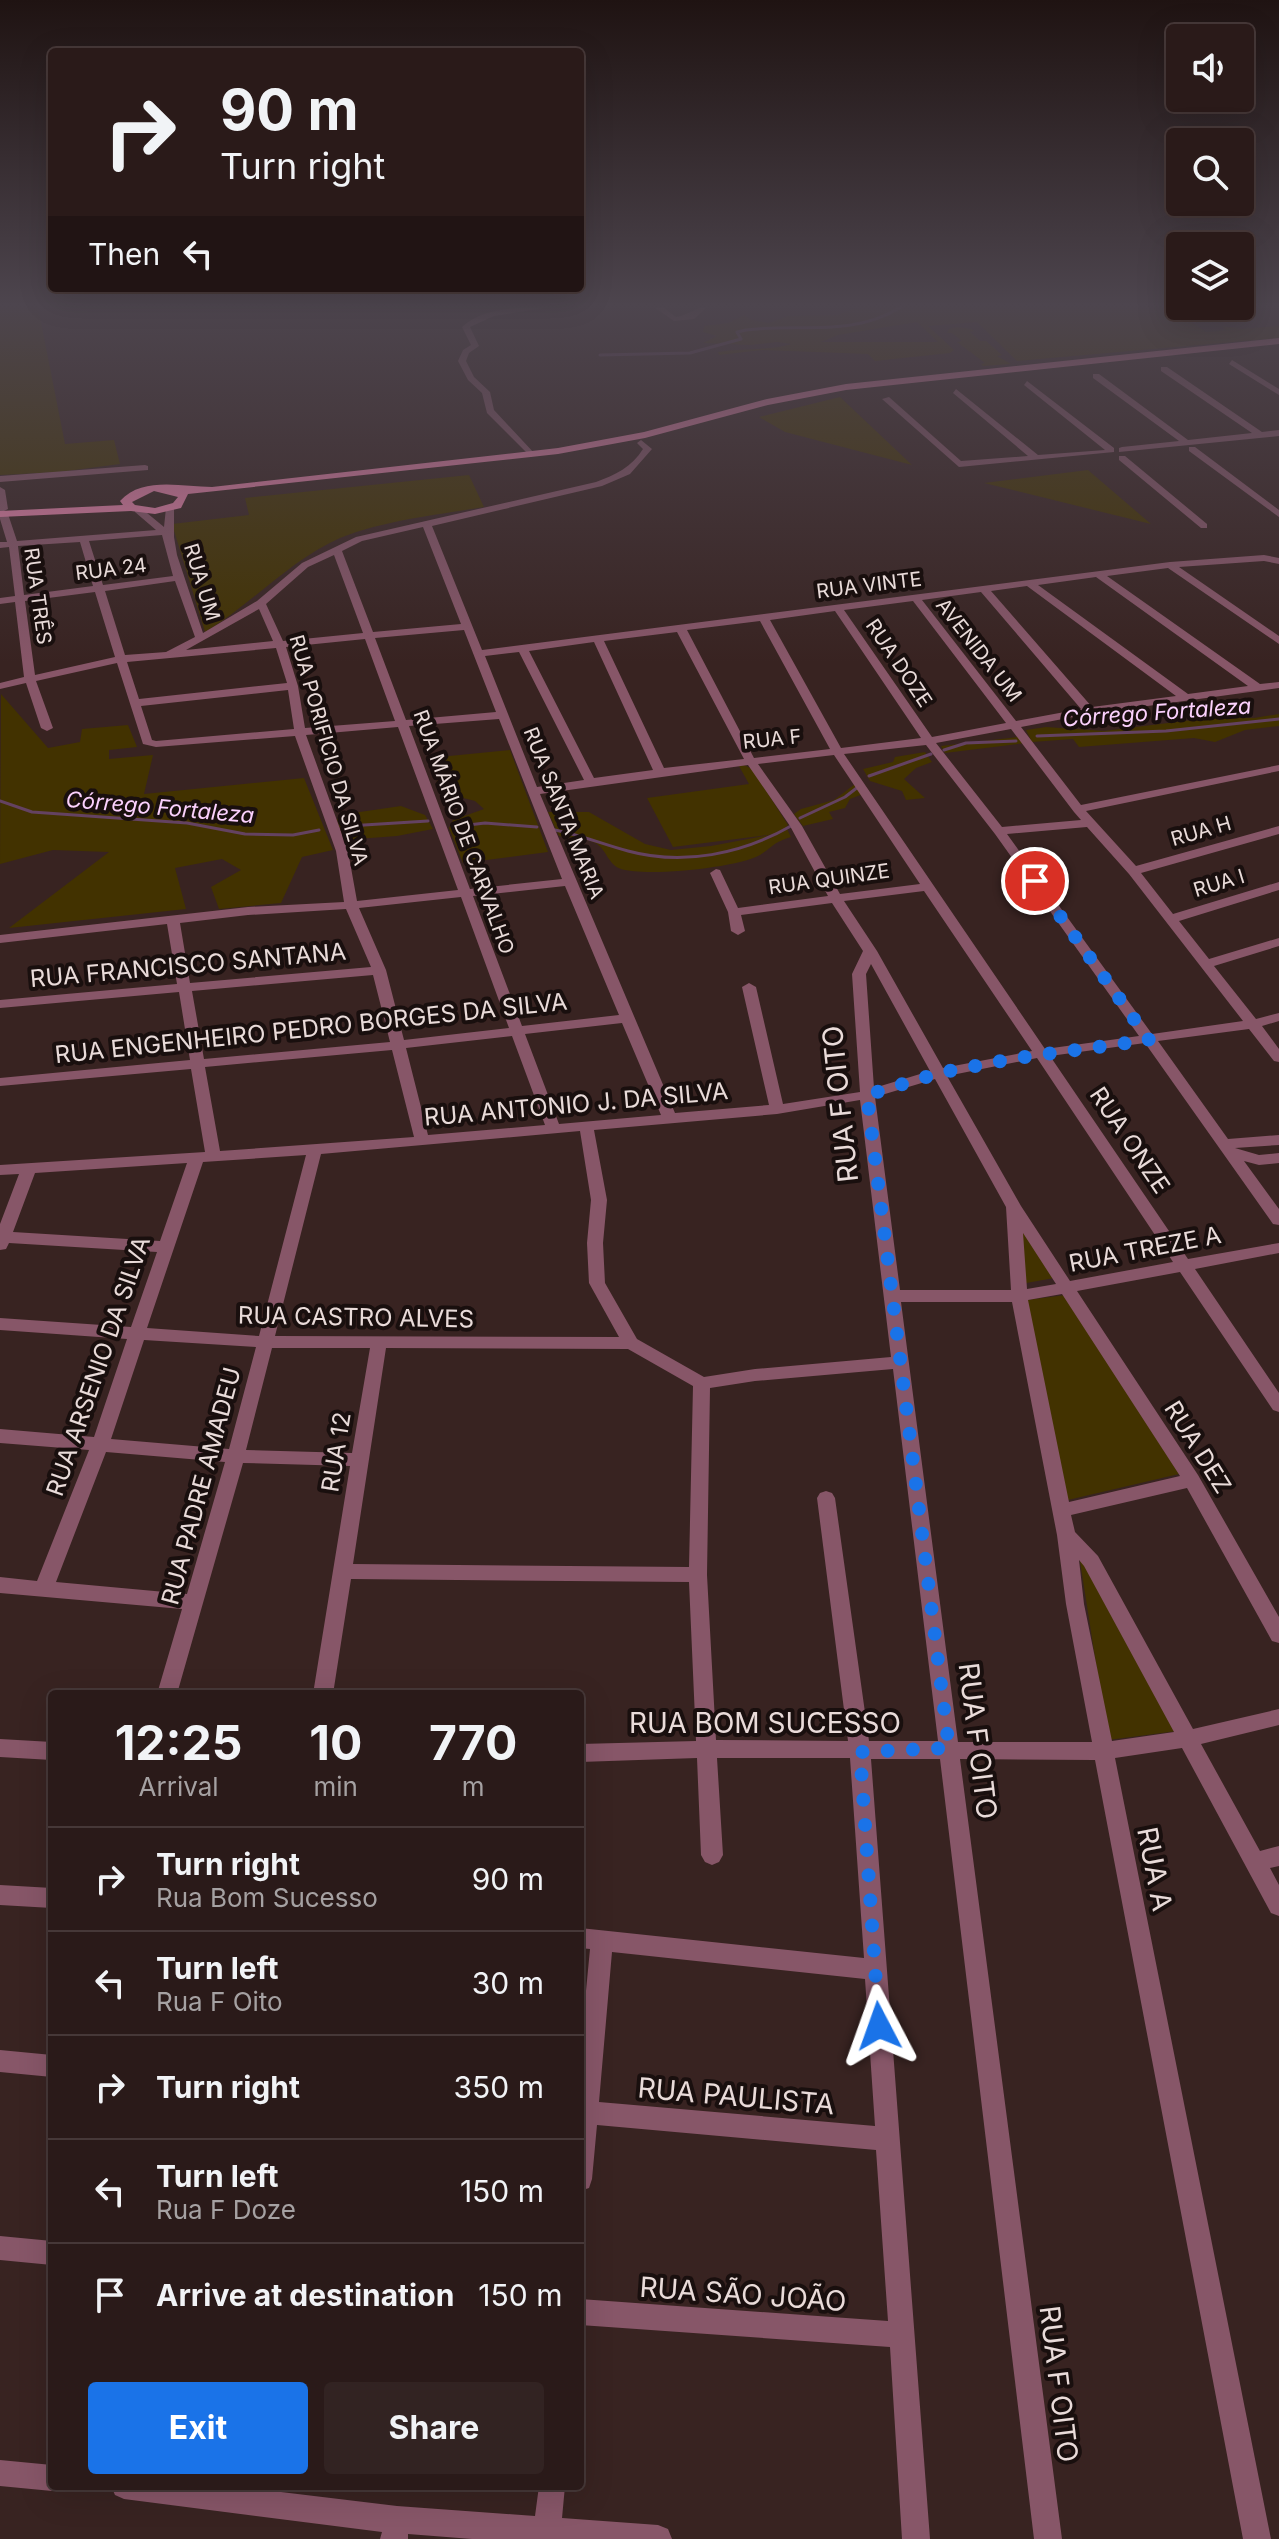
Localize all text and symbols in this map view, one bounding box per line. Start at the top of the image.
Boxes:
map controls [1166,24,1254,320]
button: sound [1166,24,1254,112]
text: 90 m [220,76,359,144]
icon: right [88,80,192,184]
button: search [1166,128,1254,216]
text: Turn right [220,144,385,188]
icon: left [176,232,220,276]
button: layers [1166,232,1254,320]
text: Then [88,236,160,272]
street label: RUA UM [179,540,225,624]
street label: RUA TRÊS [19,546,57,646]
street label: RUA 24 [74,553,148,585]
street label: RUA VINTE [815,567,923,603]
street label: AVENIDA UM [931,593,1027,707]
street label: RUA DOZE [861,614,937,712]
street label: RUA PORIFICIO DA SILVA [285,632,373,868]
water label: Córrego Fortaleza [1062,692,1252,732]
street label: RUA MÁRIO DE CARVALHO [409,706,520,957]
street label: RUA SANTA MARIA [519,724,609,903]
street label: RUA F [742,724,802,754]
water label: Córrego Fortaleza [65,786,255,828]
street label: RUA H [1168,811,1234,851]
pin [1001,847,1069,915]
street label: RUA QUINZE [767,859,891,899]
icon: arrive [1013,859,1057,903]
street label: RUA I [1191,864,1247,902]
street label: RUA FRANCISCO SANTANA [29,937,347,993]
street label: RUA ENGENHEIRO PEDRO BORGES DA SILVA [53,987,569,1069]
street label: RUA F OITO [815,1024,865,1184]
street label: RUA ANTONIO J. DA SILVA [423,1076,729,1132]
street label: RUA ONZE [1084,1081,1176,1199]
street label: RUA TREZE A [1066,1220,1224,1278]
street label: RUA ARSENIO DA SILVA [40,1232,156,1500]
street label: RUA CASTRO ALVES [238,1300,474,1334]
street label: RUA PADRE AMADEU [155,1364,247,1608]
street label: RUA DEZ [1158,1396,1238,1498]
street label: RUA 12 [315,1410,357,1494]
street label: RUA F OITO [952,1661,1004,1821]
street label: RUA BOM SUCESSO [629,1706,901,1740]
text: 12:25 [115,1713,243,1772]
text: 10 [309,1713,362,1772]
text: 770 [429,1713,517,1772]
text: Arrival [139,1771,219,1802]
text: min [314,1771,358,1802]
text: m [462,1771,484,1802]
street label: RUA A [1130,1824,1180,1914]
text: Turn right [156,1846,300,1882]
icon: right [88,1857,132,1901]
text: 90 m [472,1861,544,1897]
text: Rua Bom Sucesso [156,1882,378,1913]
text: Turn left [156,1950,278,1986]
icon: left [88,1961,132,2005]
text: 30 m [472,1965,544,2001]
position arrow [837,1984,921,2068]
text: Rua F Oito [156,1986,283,2017]
icon: right [88,2065,132,2109]
text: Turn right [156,2069,300,2105]
text: 350 m [454,2069,544,2105]
street label: RUA PAULISTA [636,2070,836,2122]
text: Turn left [156,2158,278,2194]
icon: left [88,2169,132,2213]
text: 150 m [460,2173,544,2209]
text: Rua F Doze [156,2194,296,2225]
street label: RUA SÃO JOÃO [638,2270,848,2318]
icon: arrive [88,2273,132,2317]
text: Arrive at destination [156,2277,454,2313]
text: 150 m [478,2277,562,2313]
street label: RUA F OITO [1033,2304,1085,2464]
button: Exit [88,2382,308,2474]
button: Share [324,2382,544,2474]

